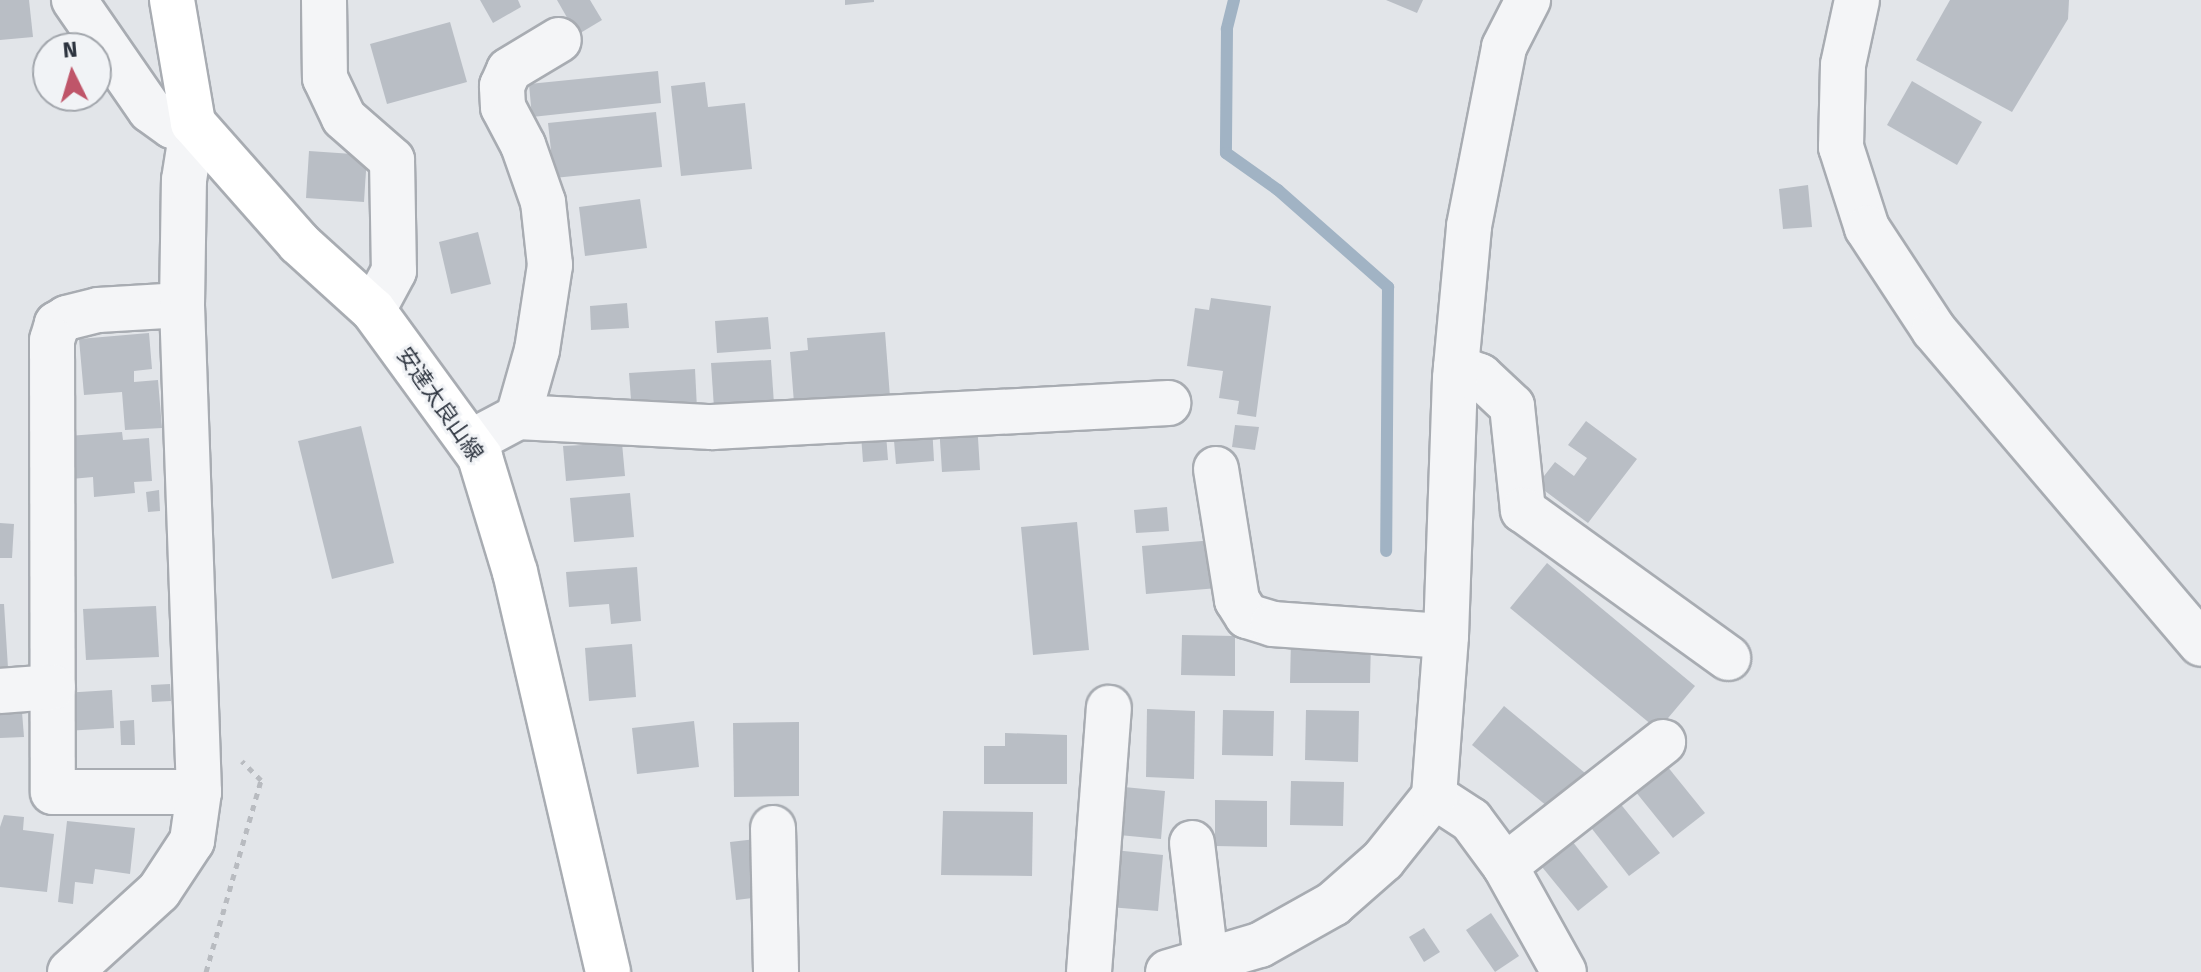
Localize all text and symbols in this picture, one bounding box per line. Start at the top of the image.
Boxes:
north arrow [32,32,112,112]
text: N [62,36,78,64]
street label: 安達太良山線 [391,342,489,466]

